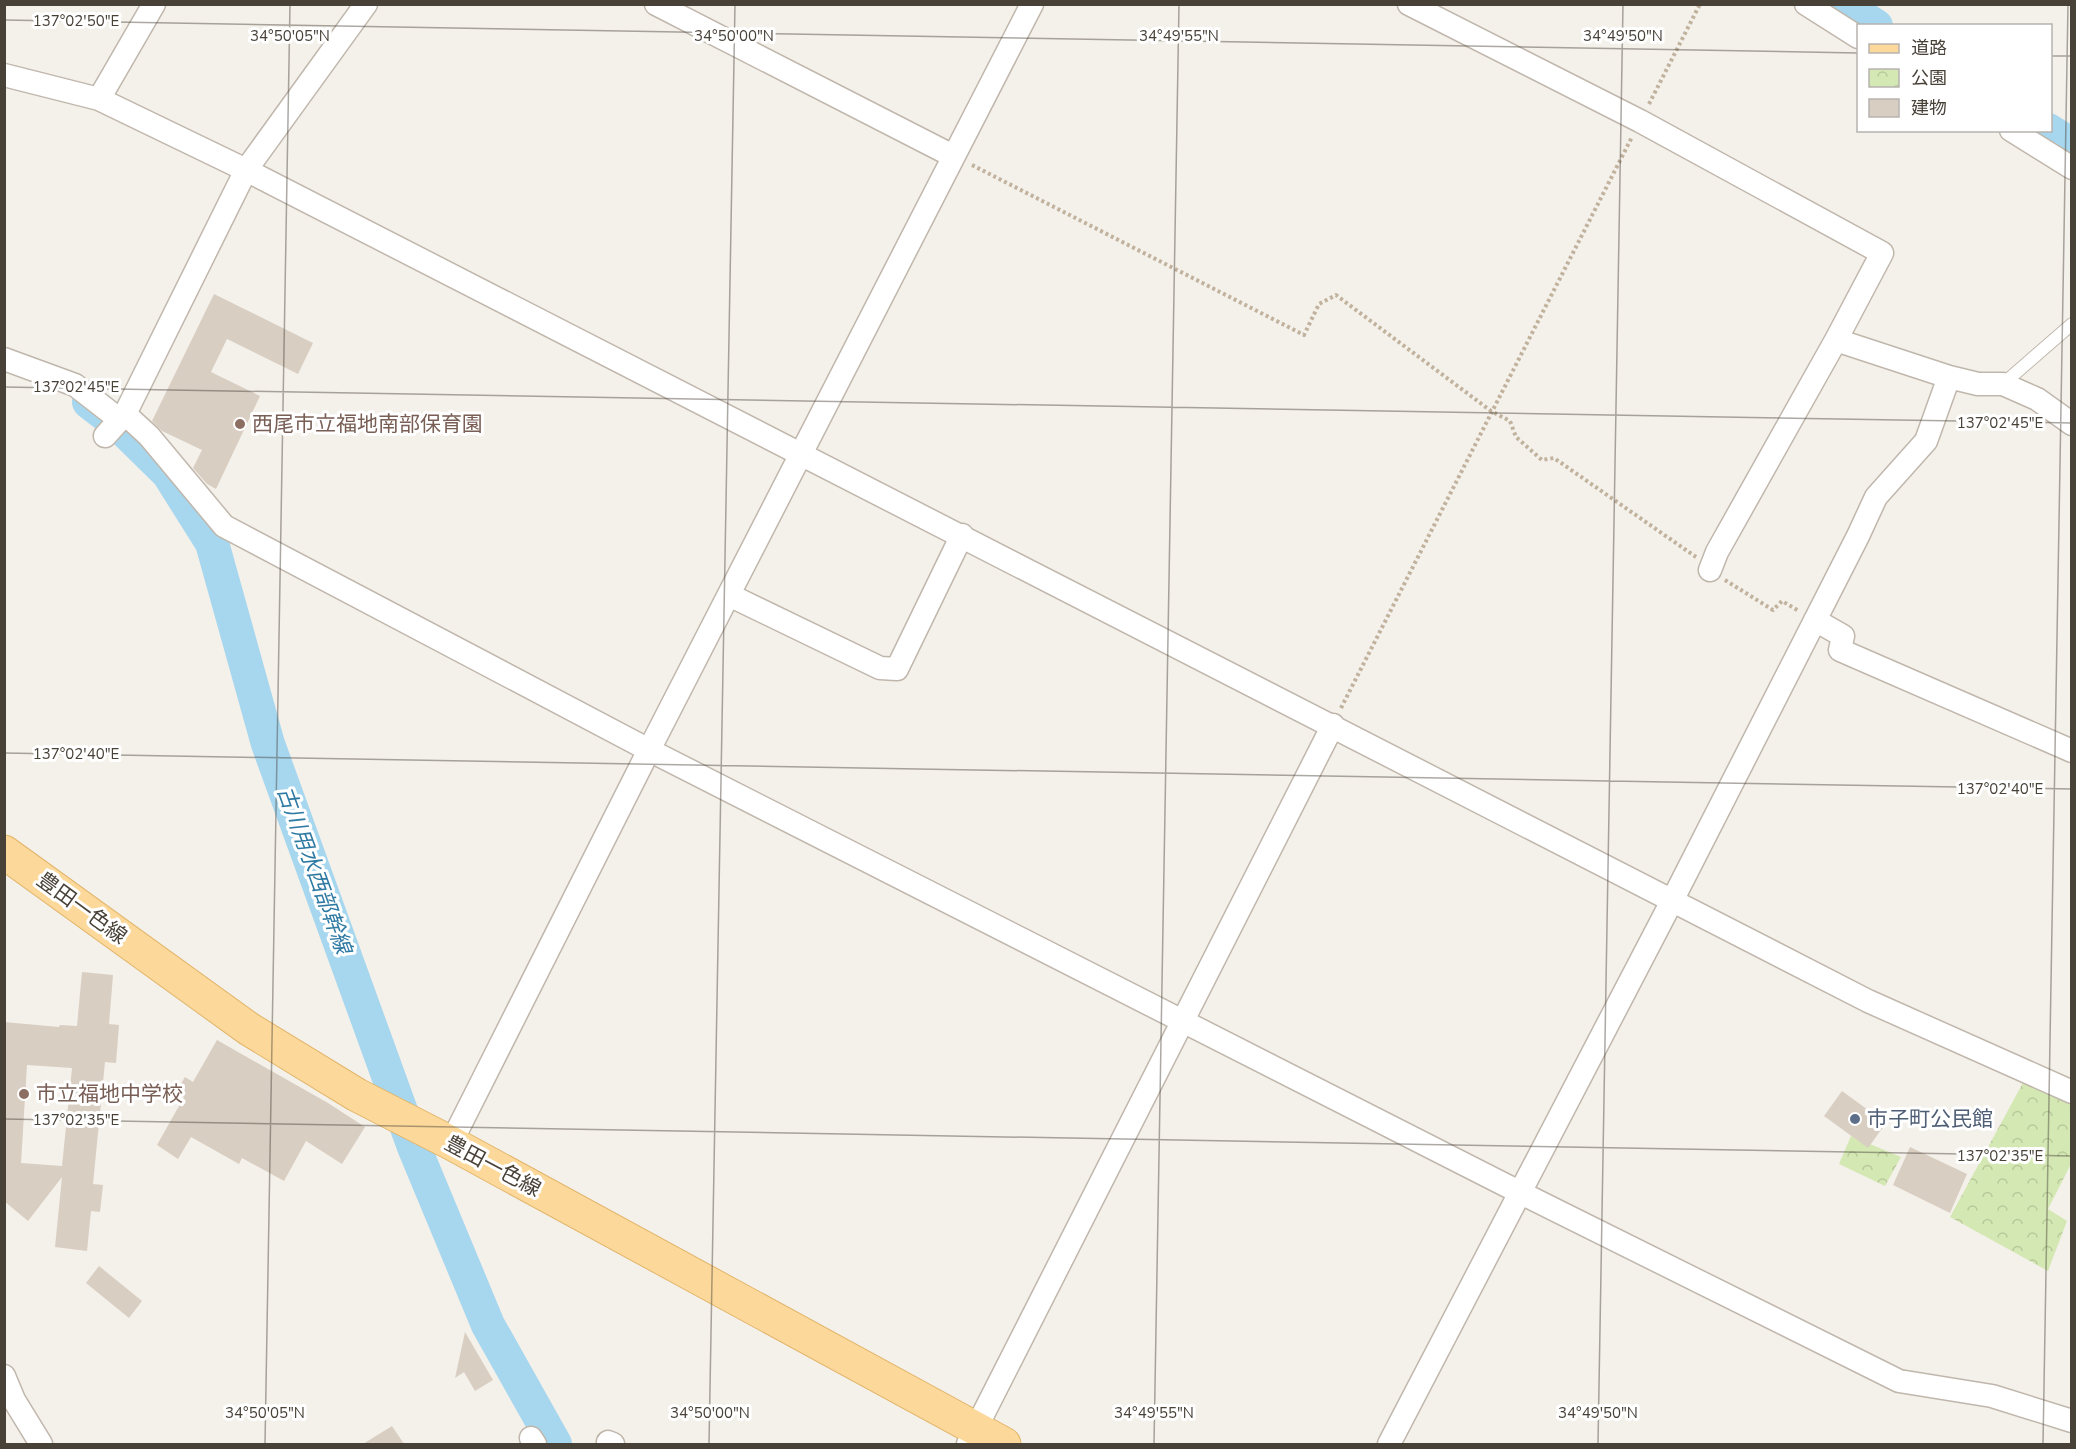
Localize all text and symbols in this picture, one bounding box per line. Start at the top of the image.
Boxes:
text: 137°02'50"E [33,11,119,31]
legend [1857,24,2052,132]
text: 34°50'05"N [250,26,330,46]
text: 34°50'00"N [694,26,774,46]
text: 34°49'55"N [1139,26,1219,46]
text: 34°49'50"N [1583,26,1663,46]
text: 道路 [1911,36,1947,60]
text: 公園 [1911,66,1947,90]
text: 建物 [1911,96,1947,120]
text: 137°02'45"E [33,377,119,397]
place label: 西尾市立福地南部保育園 [252,410,483,438]
text: 137°02'45"E [1957,413,2043,433]
marker: 西尾市立福地南部保育園 [233,417,247,431]
text: 137°02'40"E [33,744,119,764]
text: 137°02'40"E [1957,779,2043,799]
water label: 古川用水西部幹線 [270,782,359,961]
street label: 豊田一色線 [31,866,133,950]
place label: 市立福地中学校 [36,1080,183,1108]
marker: 市立福地中学校 [17,1087,31,1101]
place label: 市子町公民館 [1867,1105,1993,1133]
text: 137°02'35"E [33,1110,119,1130]
marker: 市子町公民館 [1848,1112,1862,1126]
street label: 豊田一色線 [440,1129,546,1203]
text: 137°02'35"E [1957,1146,2043,1166]
text: 34°50'05"N [225,1403,305,1423]
text: 34°50'00"N [670,1403,750,1423]
text: 34°49'55"N [1114,1403,1194,1423]
text: 34°49'50"N [1558,1403,1638,1423]

